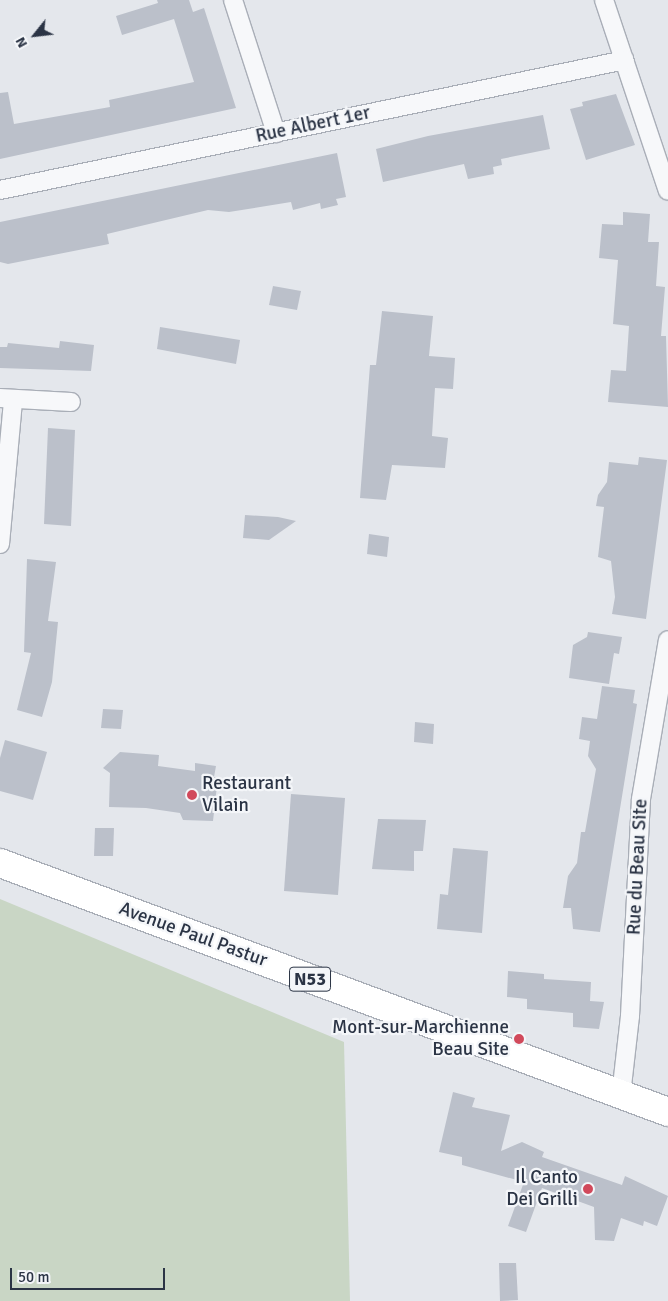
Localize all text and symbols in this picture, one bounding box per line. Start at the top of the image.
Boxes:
north arrow [10,10,60,60]
text: N [12,34,31,51]
street label: Rue Albert 1er [254,102,372,148]
place label: Restaurant Vilain [202,773,291,817]
marker: Restaurant Vilain [186,789,198,801]
street label: Rue du Beau Site [623,798,653,936]
street label: Avenue Paul Pastur [116,898,270,972]
road number: N53 [289,964,331,994]
place label: Mont-sur-Marchienne Beau Site [332,1017,509,1061]
marker: Mont-sur-Marchienne Beau Site [513,1033,525,1045]
place label: Il Canto Dei Grilli [506,1167,578,1211]
marker: Il Canto Dei Grilli [582,1183,594,1195]
scale bar [12,1258,168,1290]
text: 50 m [18,1268,49,1286]

